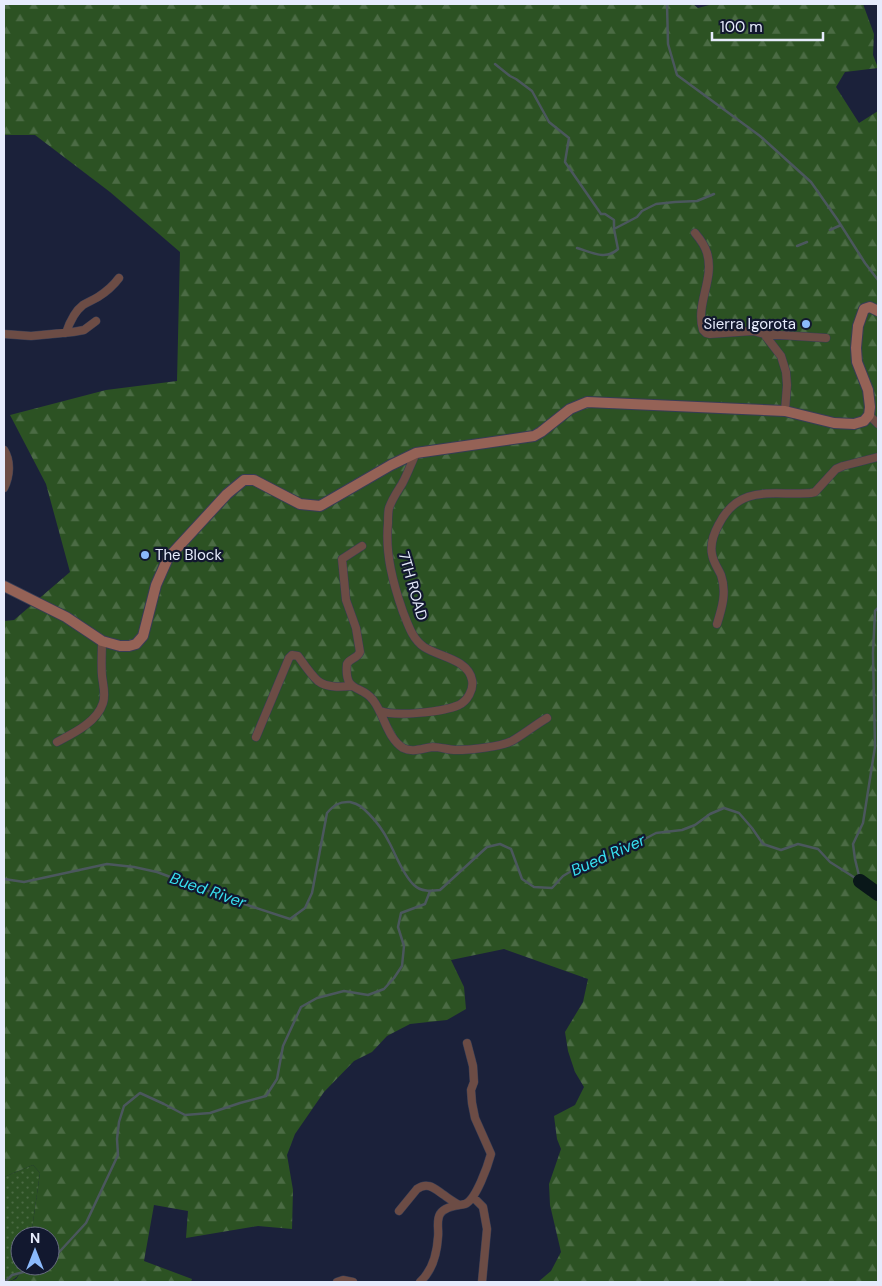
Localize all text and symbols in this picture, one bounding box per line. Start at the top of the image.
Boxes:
scale bar [712,10,823,42]
text: 100 m [720,17,763,37]
place label: Sierra Igorota [704,314,796,334]
marker: Sierra Igorota [800,318,812,330]
place label: The Block [155,545,222,565]
marker: The Block [139,549,151,561]
street label: 7TH ROAD [394,549,432,623]
water label: Bued River [568,829,649,881]
water label: Bued River [167,867,250,913]
north arrow [10,1226,60,1276]
text: N [30,1229,40,1247]

